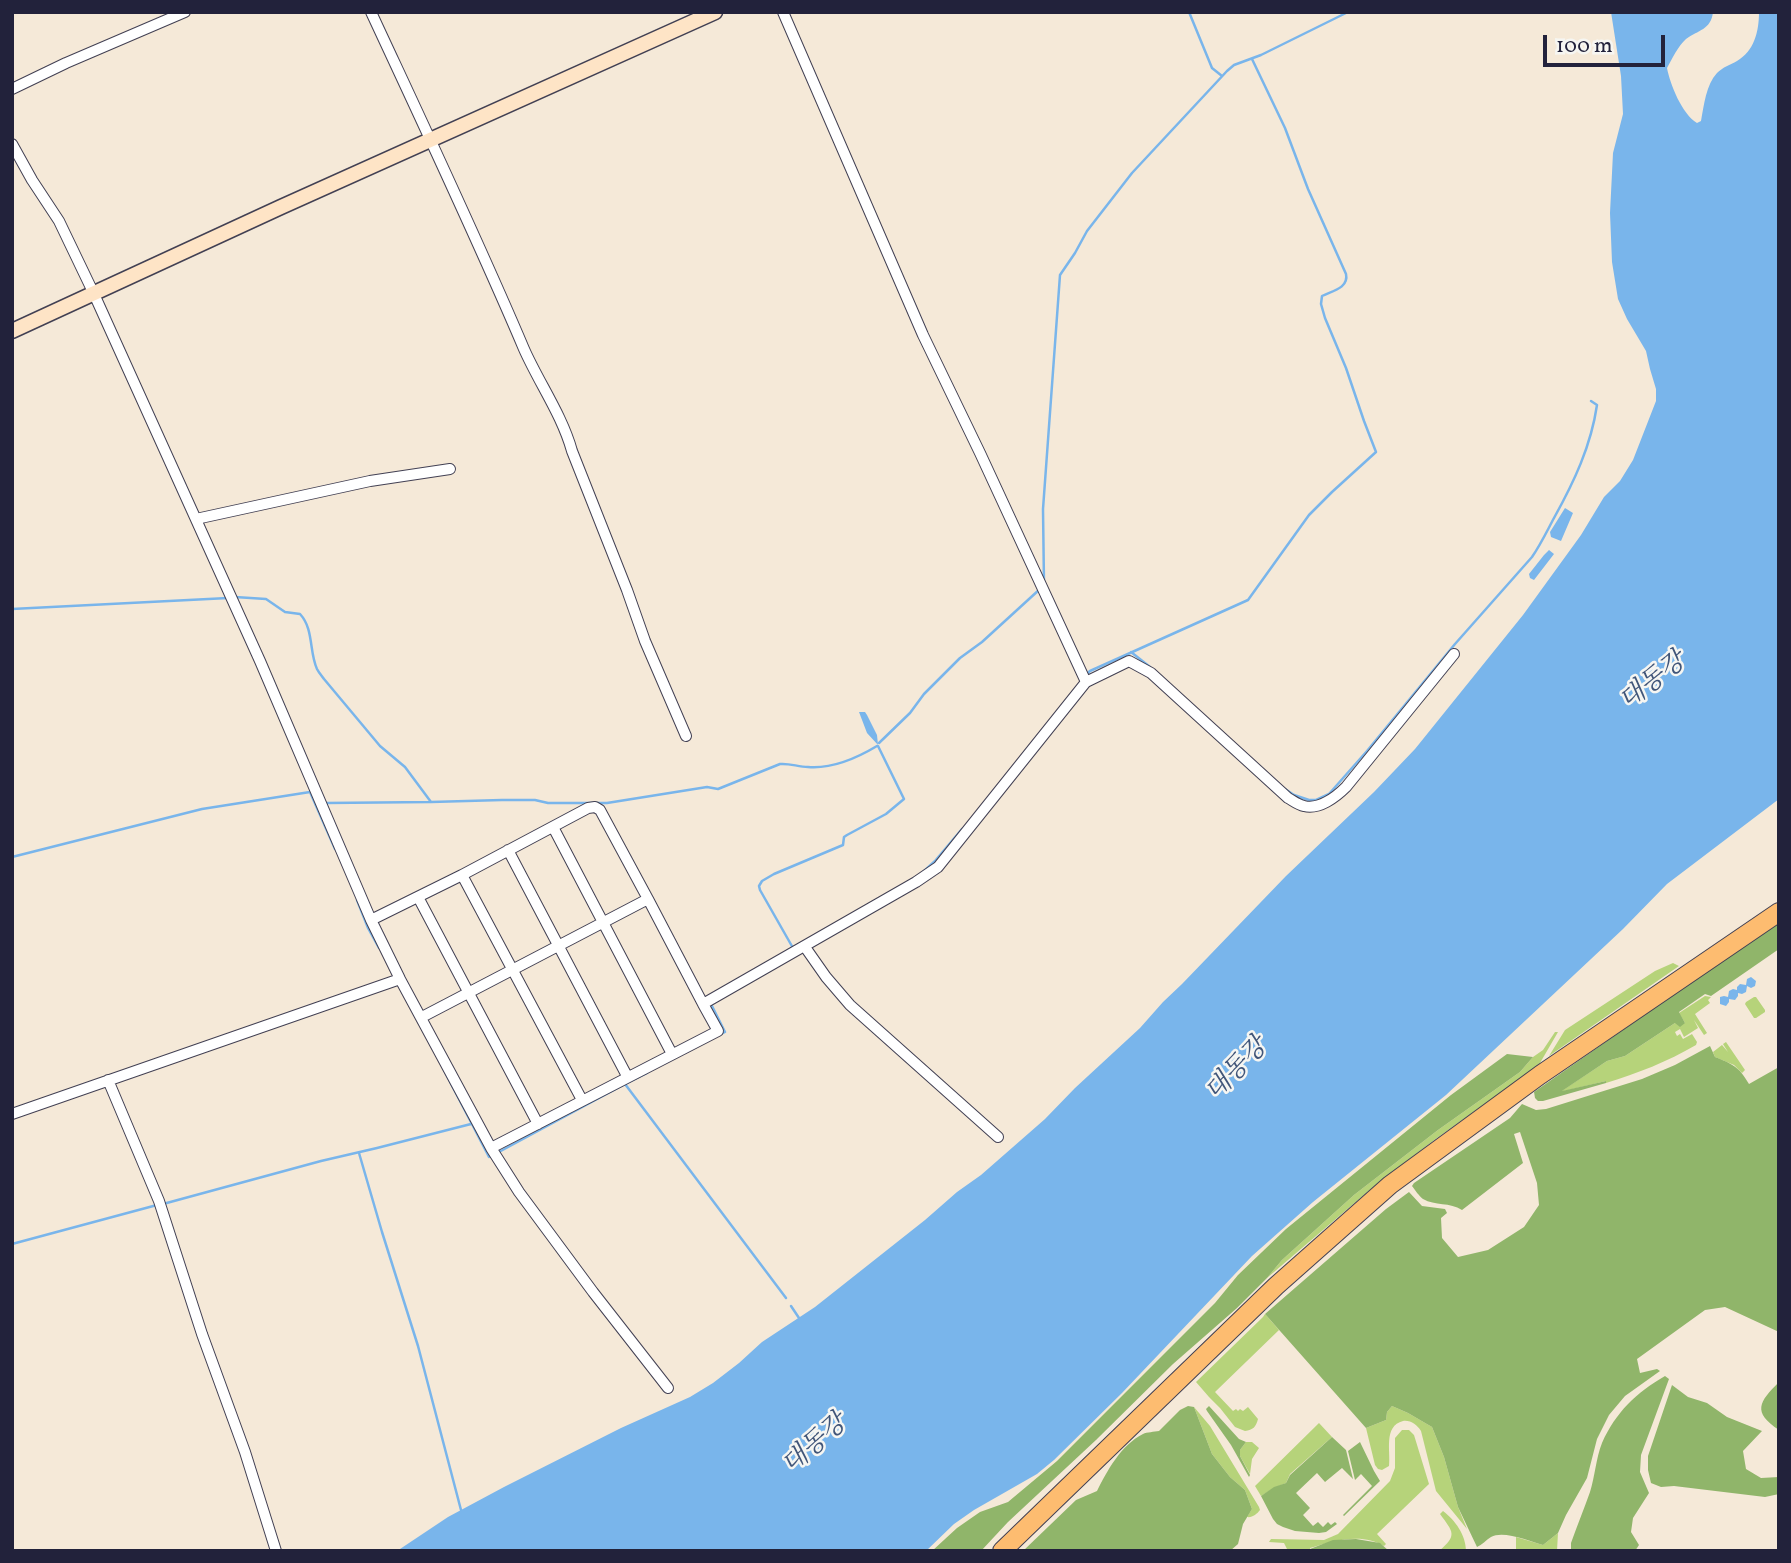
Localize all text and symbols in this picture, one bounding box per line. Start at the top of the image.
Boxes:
scale bar [1546,21,1668,65]
text: 100 m [1556,32,1613,61]
water label: 대동강 [1615,648,1693,718]
water label: 대동강 [1201,1033,1275,1109]
water label: 대동강 [777,1410,855,1482]

